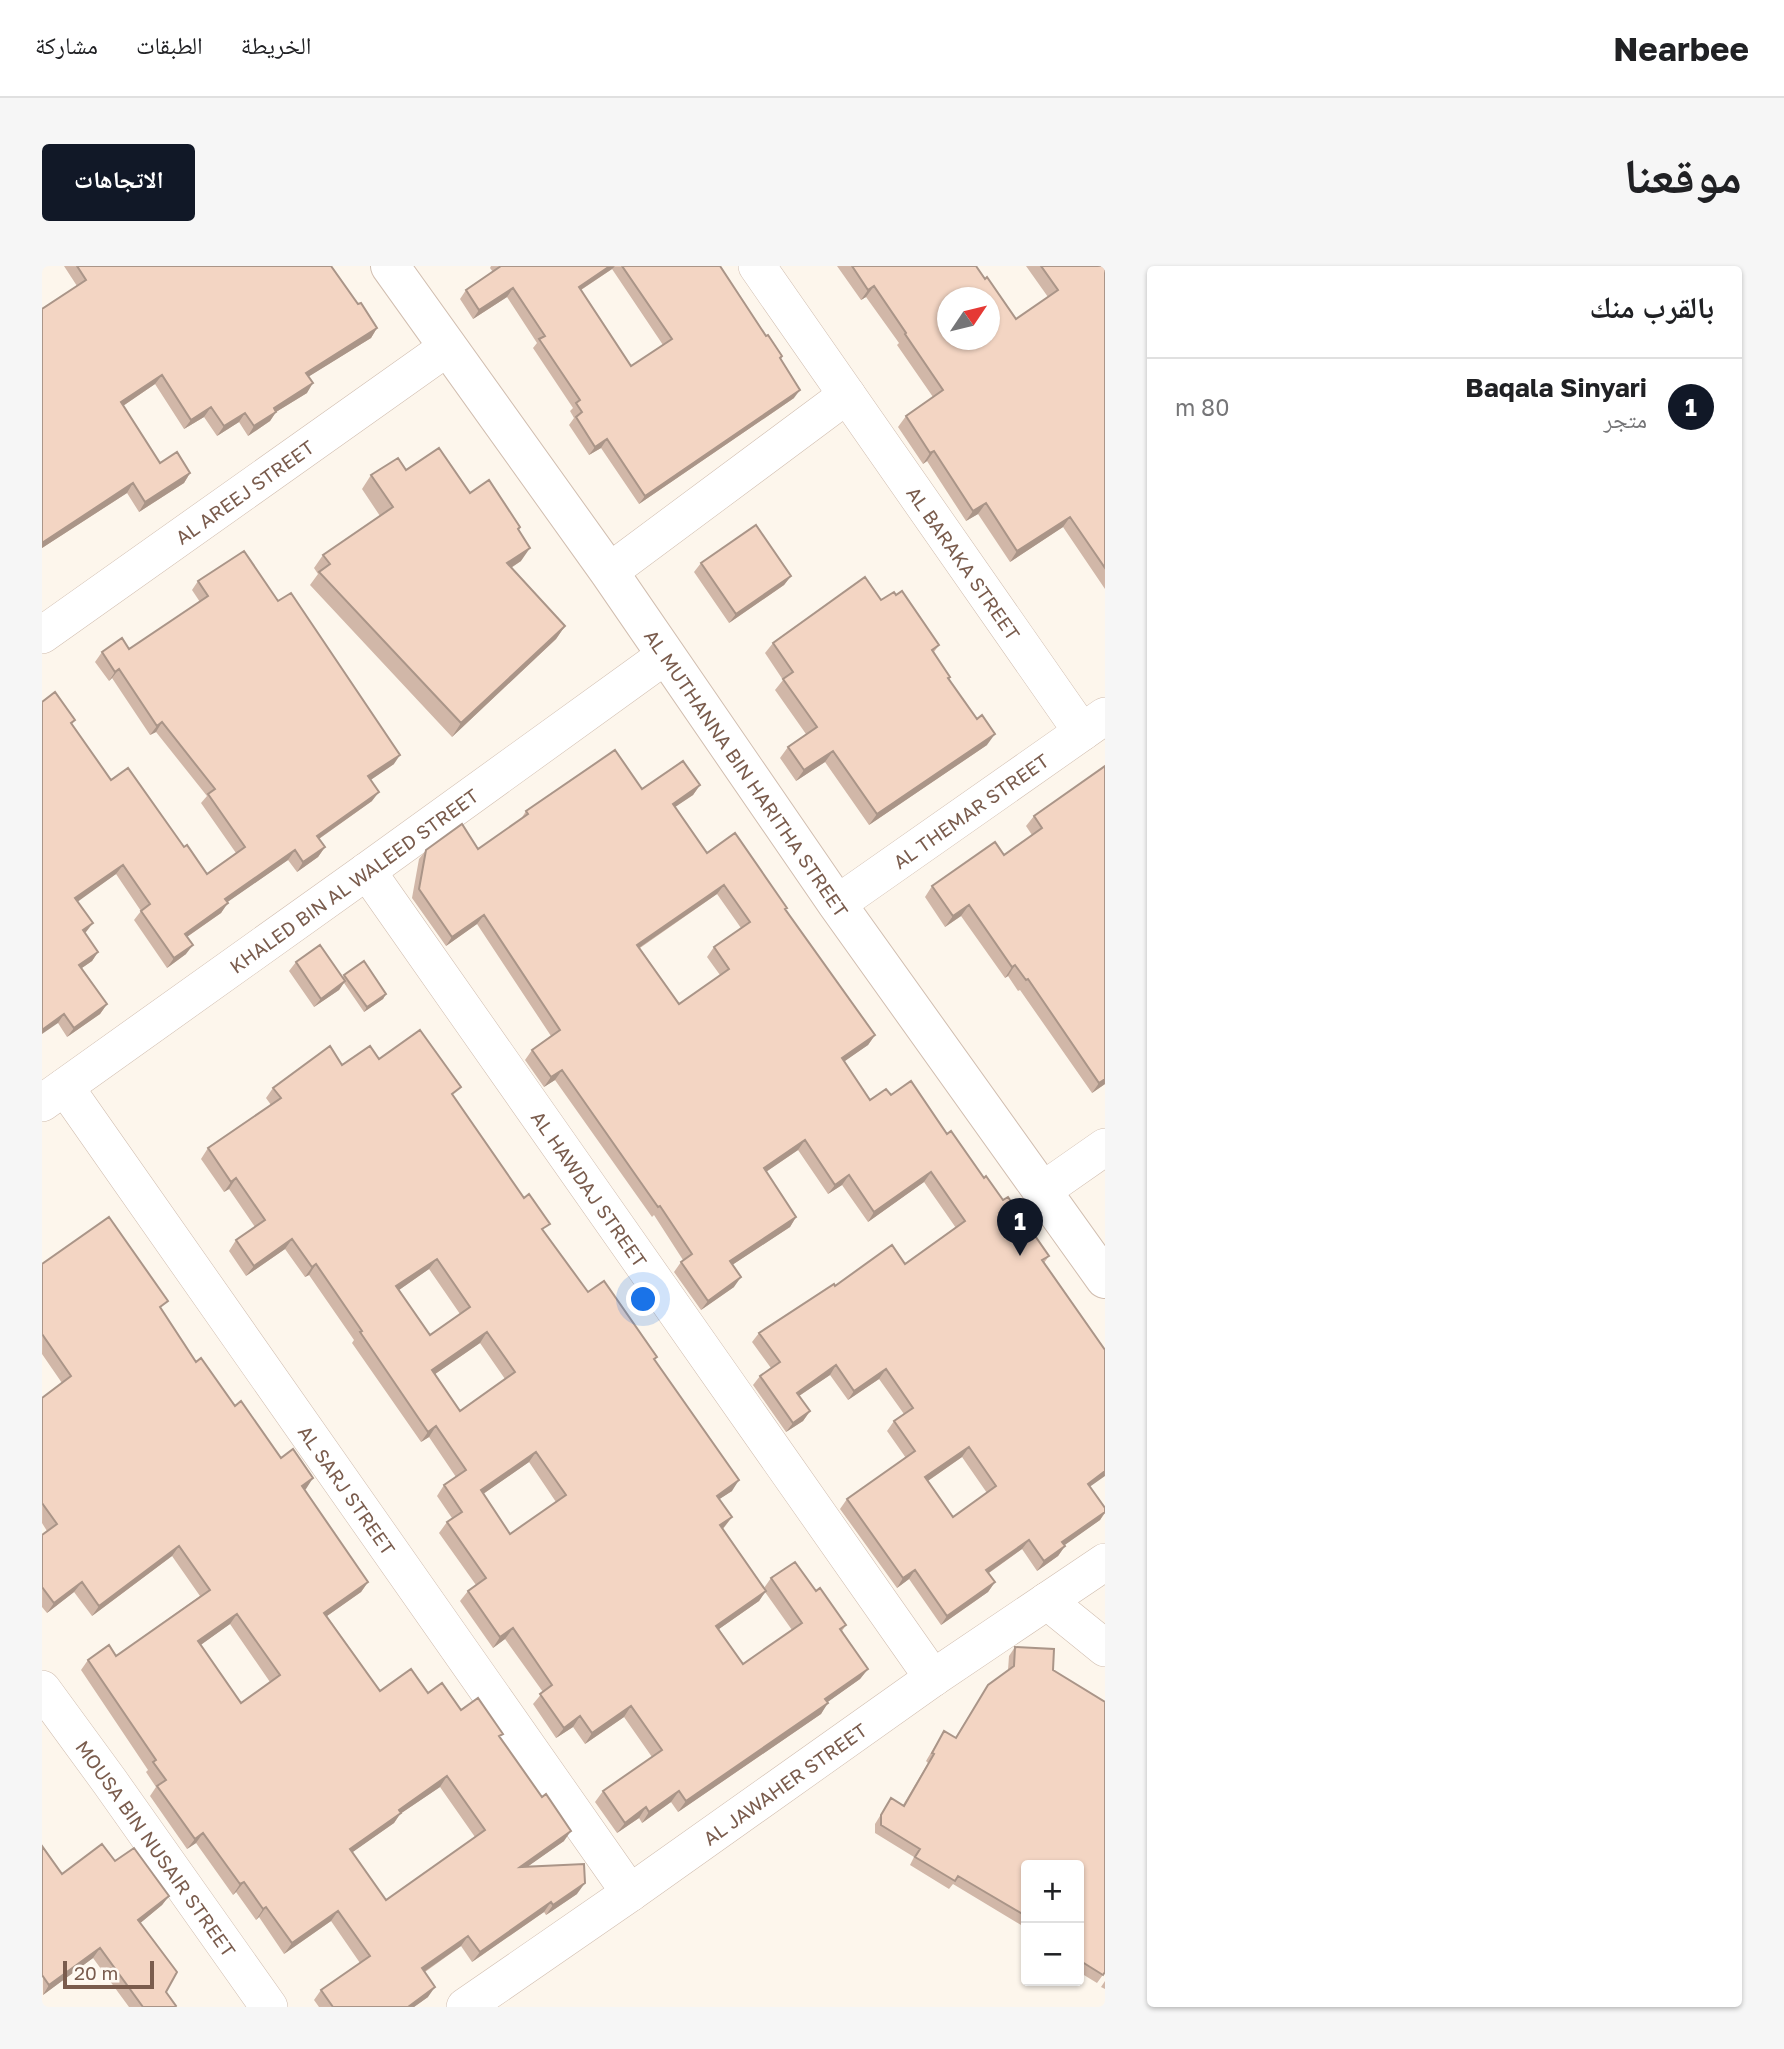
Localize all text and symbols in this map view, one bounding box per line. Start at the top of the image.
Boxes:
text: Nearbee [1613,29,1749,68]
text: مشاركة [35,30,98,59]
text: الطبقات [136,30,203,59]
text: الخريطة [241,30,311,59]
button: الاتجاهات [42,144,195,221]
text: موقعنا [1624,145,1742,204]
north arrow [937,287,1000,350]
text: بالقرب منك [1589,289,1714,325]
text: Baqala Sinyari [1465,372,1647,403]
text: 80 m [1175,393,1229,421]
text: 1 [1685,393,1697,421]
text: متجر [1604,405,1647,433]
street label: AL AREEJ STREET [171,434,318,548]
street label: AL BARAKA STREET [903,482,1026,644]
street label: AL MUTHANNA BIN HARITHA STREET [640,625,854,921]
street label: AL THEMAR STREET [888,748,1053,873]
street label: KHALED BIN AL WALEED STREET [225,783,483,977]
street label: AL HAWDAJ STREET [527,1106,653,1271]
pin: 1 [997,1198,1043,1256]
your location [626,1282,660,1316]
street label: AL SARJ STREET [294,1421,401,1559]
street label: AL JAWAHER STREET [698,1717,871,1849]
street label: MOUSA BIN NUSAIR STREET [72,1735,241,1961]
map controls [1021,1860,1084,1986]
button: + [1021,1860,1084,1923]
button: − [1021,1923,1084,1986]
scale bar [63,1958,154,1990]
text: 20 m [74,1961,118,1984]

